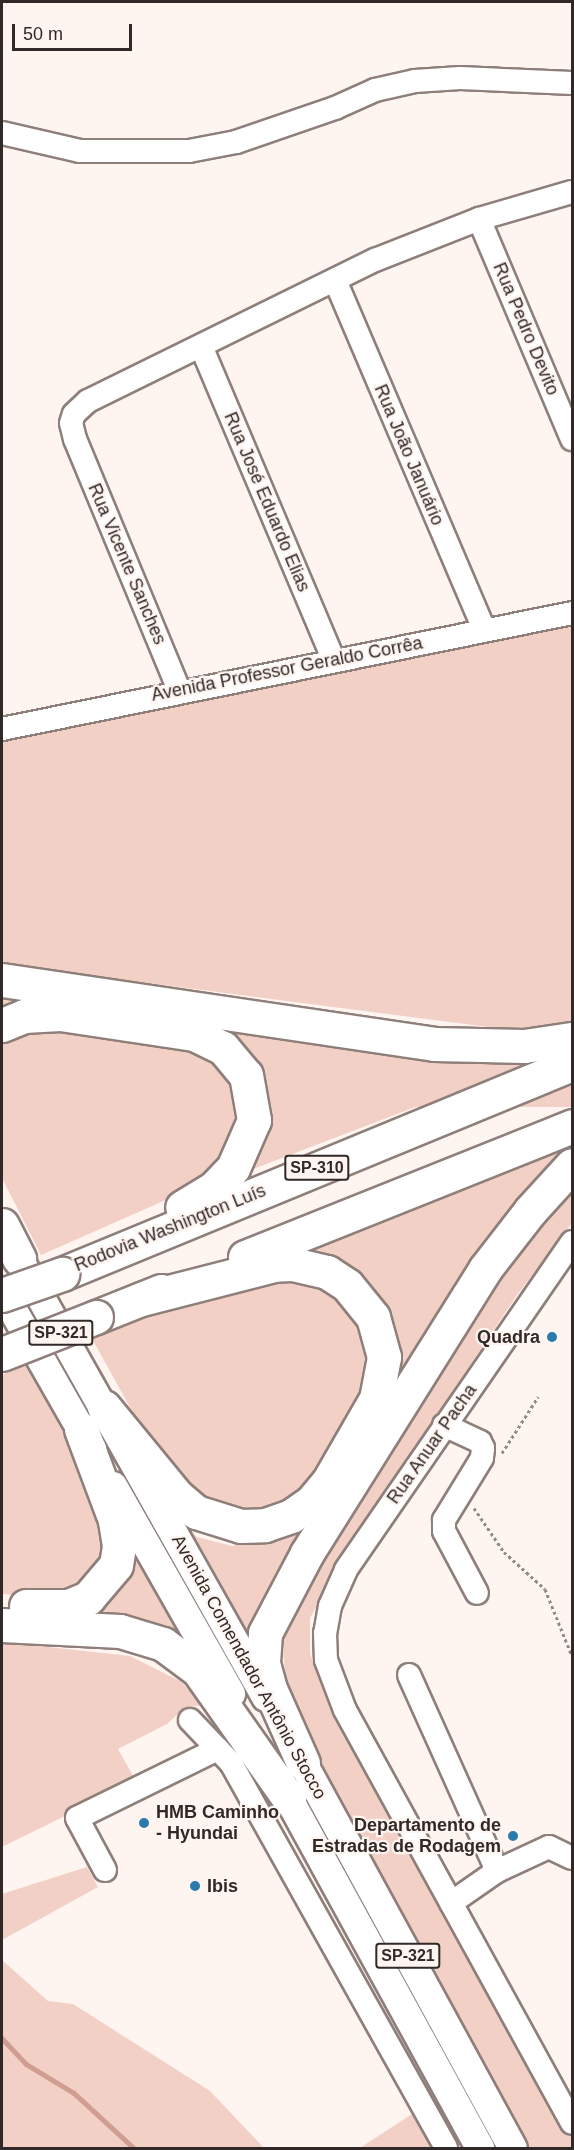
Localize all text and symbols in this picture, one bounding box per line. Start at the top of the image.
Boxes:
scale bar [15,12,135,50]
text: 50 m [23,24,63,44]
street label: Rua Pedro Devito [488,259,564,399]
street label: Rua João Januário [370,381,448,529]
street label: Rua José Eduardo Elias [219,409,315,595]
street label: Rua Vicente Sanches [83,480,171,648]
street label: Avenida Professor Geraldo Corrêa [150,632,424,706]
road number: SP-310 [284,1155,350,1181]
street label: Rodovia Washington Luís [71,1180,269,1276]
road number: SP-321 [28,1320,94,1346]
place label: Quadra [477,1326,540,1348]
marker: Quadra [545,1330,559,1344]
street label: Rua Anuar Pacha [382,1380,482,1508]
street label: Avenida Comendador Antônio Stocco [167,1531,331,1803]
place label: HMB Caminho - Hyundai [156,1802,279,1844]
place label: Departamento de Estradas de Rodagem [312,1815,501,1858]
marker: HMB Caminho - Hyundai [137,1816,151,1830]
marker: Departamento de Estradas de Rodagem [506,1829,520,1843]
place label: Ibis [207,1875,238,1897]
marker: Ibis [188,1879,202,1893]
road number: SP-321 [375,1943,441,1969]

